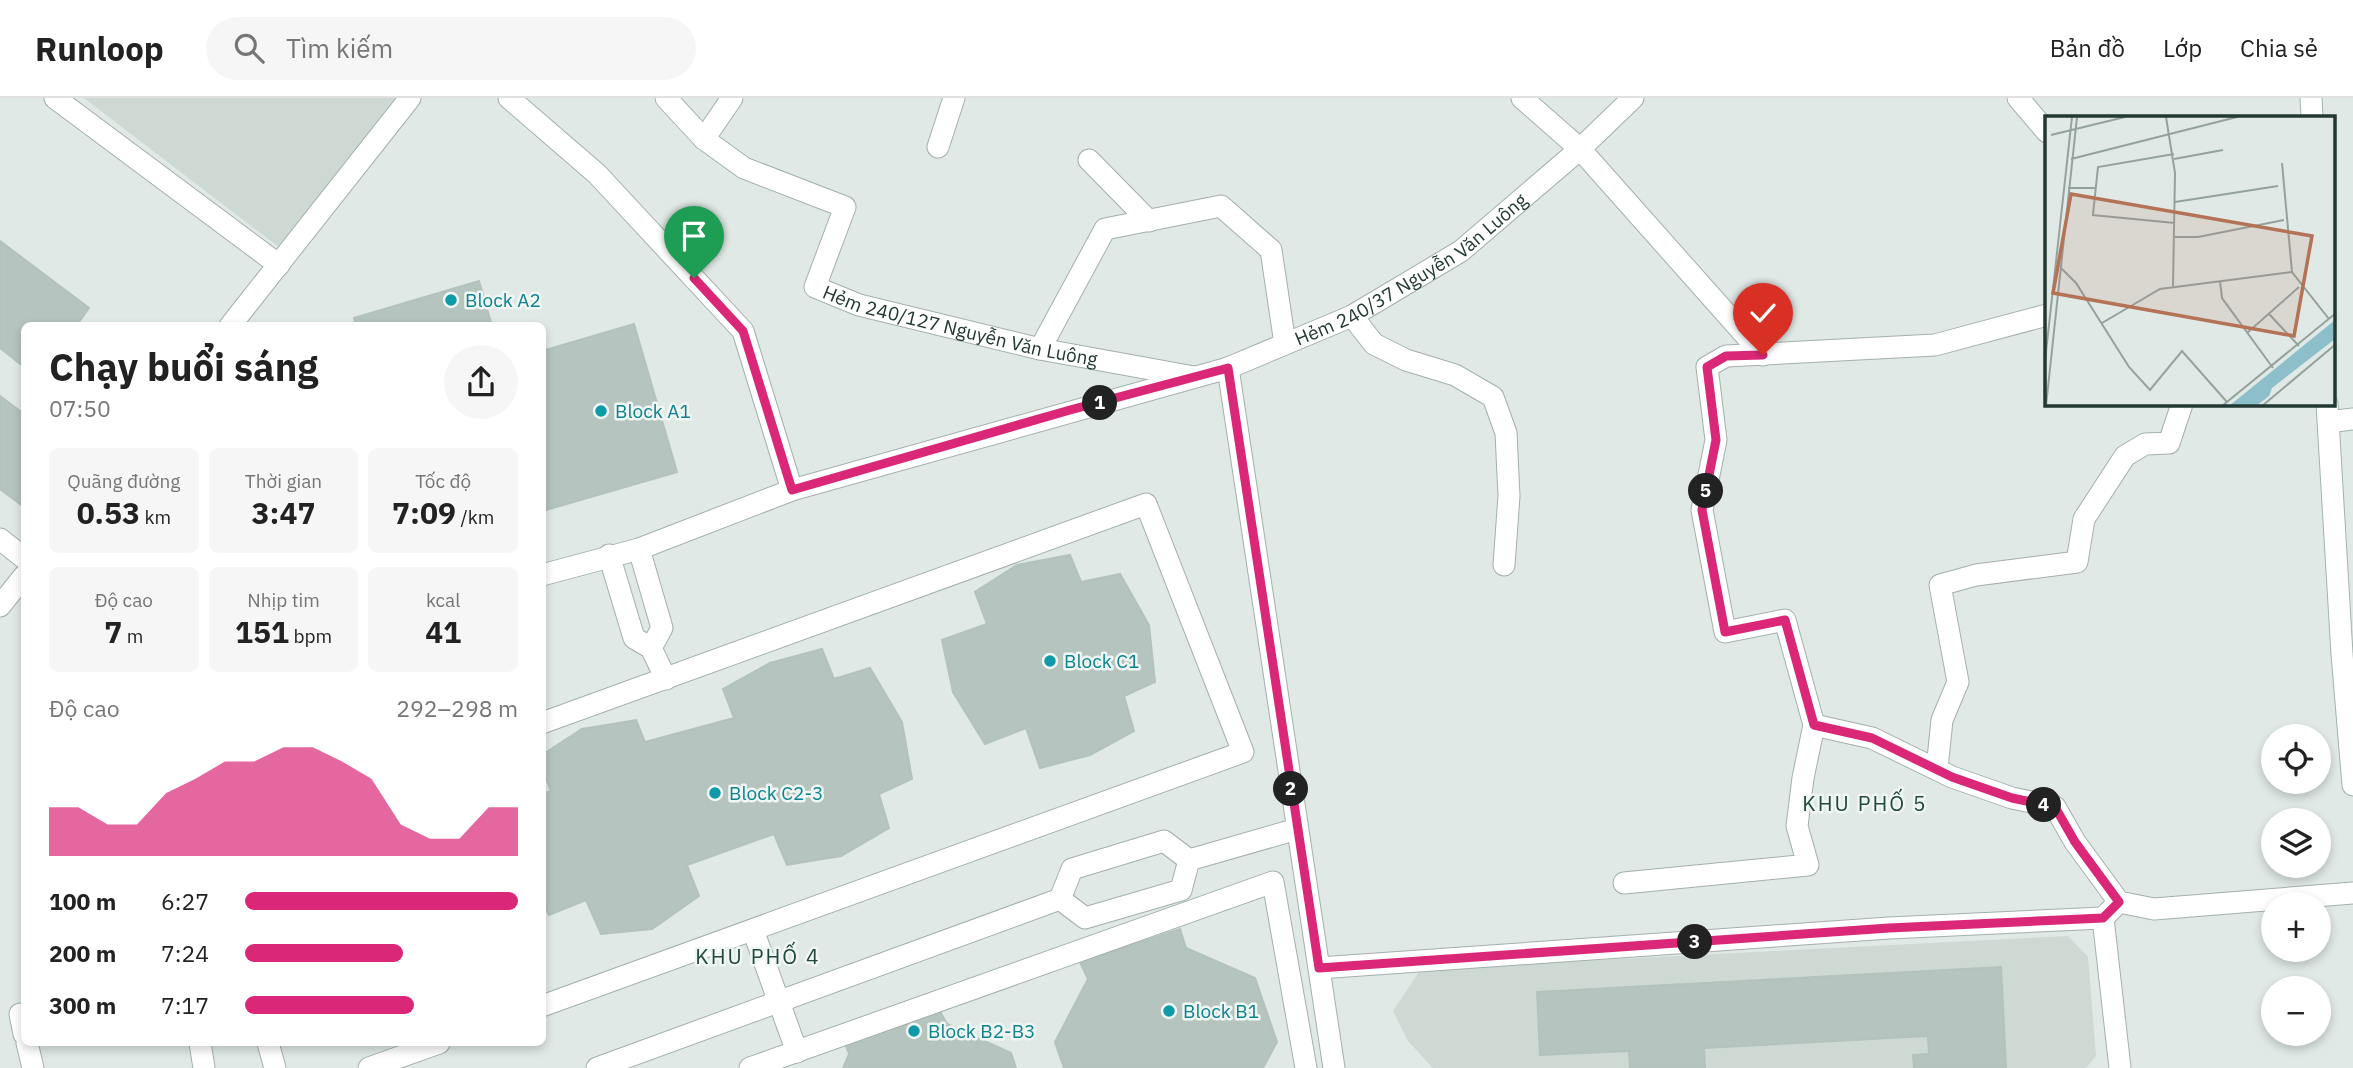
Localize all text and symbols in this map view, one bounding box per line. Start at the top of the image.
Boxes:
search box [206,17,696,80]
text: Runloop [35,27,164,70]
icon: search [230,29,268,67]
text: Tìm kiếm [286,31,393,65]
text: Bản đồ [2050,32,2125,64]
text: Lớp [2163,32,2202,64]
text: Chia sẻ [2240,32,2318,64]
inset map [2045,116,2336,406]
street label: Hẻm 240/37 Nguyễn Văn Luông [1291,188,1532,351]
pin [664,206,724,278]
icon: arrive [675,217,713,255]
street label: Hẻm 240/127 Nguyễn Văn Luông [819,280,1100,371]
pin [1733,283,1793,355]
place label: Block A2 [465,288,541,312]
marker: Block A2 [443,292,459,308]
icon: check [1744,294,1782,332]
text: Chạy buổi sáng [49,342,318,391]
button: share [444,345,518,419]
pin: 1 [1082,386,1118,420]
text: 1 [1094,390,1105,414]
text: 07:50 [49,393,111,423]
place label: Block A1 [615,399,691,423]
marker: Block A1 [593,403,609,419]
text: Quãng đường [67,469,180,493]
text: Thời gian [245,469,322,493]
text: Tốc độ [415,469,471,493]
pin: 5 [1688,474,1724,508]
text: 5 [1700,478,1711,502]
text: 0.53 [77,493,140,532]
text: 3:47 [252,493,315,532]
text: 7:09 [392,493,456,532]
text: km [140,505,171,529]
text: /km [456,505,494,529]
text: Độ cao [95,588,153,612]
text: Nhịp tim [247,588,320,612]
text: kcal [426,588,460,612]
text: 7 [104,612,122,651]
text: 151 [235,612,289,651]
text: 41 [425,612,461,651]
text: m [122,624,143,648]
text: bpm [289,624,332,648]
place label: Block C1 [1064,649,1139,673]
marker: Block C1 [1042,653,1058,669]
text: Độ cao [49,693,120,723]
text: 292–298 m [396,693,518,723]
map controls [2261,724,2331,1046]
button: locate [2261,724,2331,794]
pin: 2 [1274,772,1308,806]
text: 2 [1285,776,1296,800]
place label: Block C2-3 [729,781,823,805]
marker: Block C2-3 [707,785,723,801]
district label: KHU PHỐ 5 [1802,788,1928,817]
pin: 4 [2026,788,2062,822]
text: 4 [2038,792,2049,816]
button: layers [2261,808,2331,878]
text: 100 m [49,886,116,916]
text: 6:27 [161,886,209,916]
button: + [2261,892,2331,962]
pin: 3 [1678,924,1712,960]
text: 3 [1689,929,1700,953]
text: 200 m [49,938,116,968]
text: 7:24 [161,938,209,968]
district label: KHU PHỐ 4 [695,941,821,970]
button: − [2261,976,2331,1046]
text: 300 m [49,990,116,1020]
text: 7:17 [161,990,209,1020]
place label: Block B1 [1183,999,1259,1023]
marker: Block B1 [1161,1003,1177,1019]
place label: Block B2-B3 [928,1019,1035,1043]
marker: Block B2-B3 [906,1023,922,1039]

